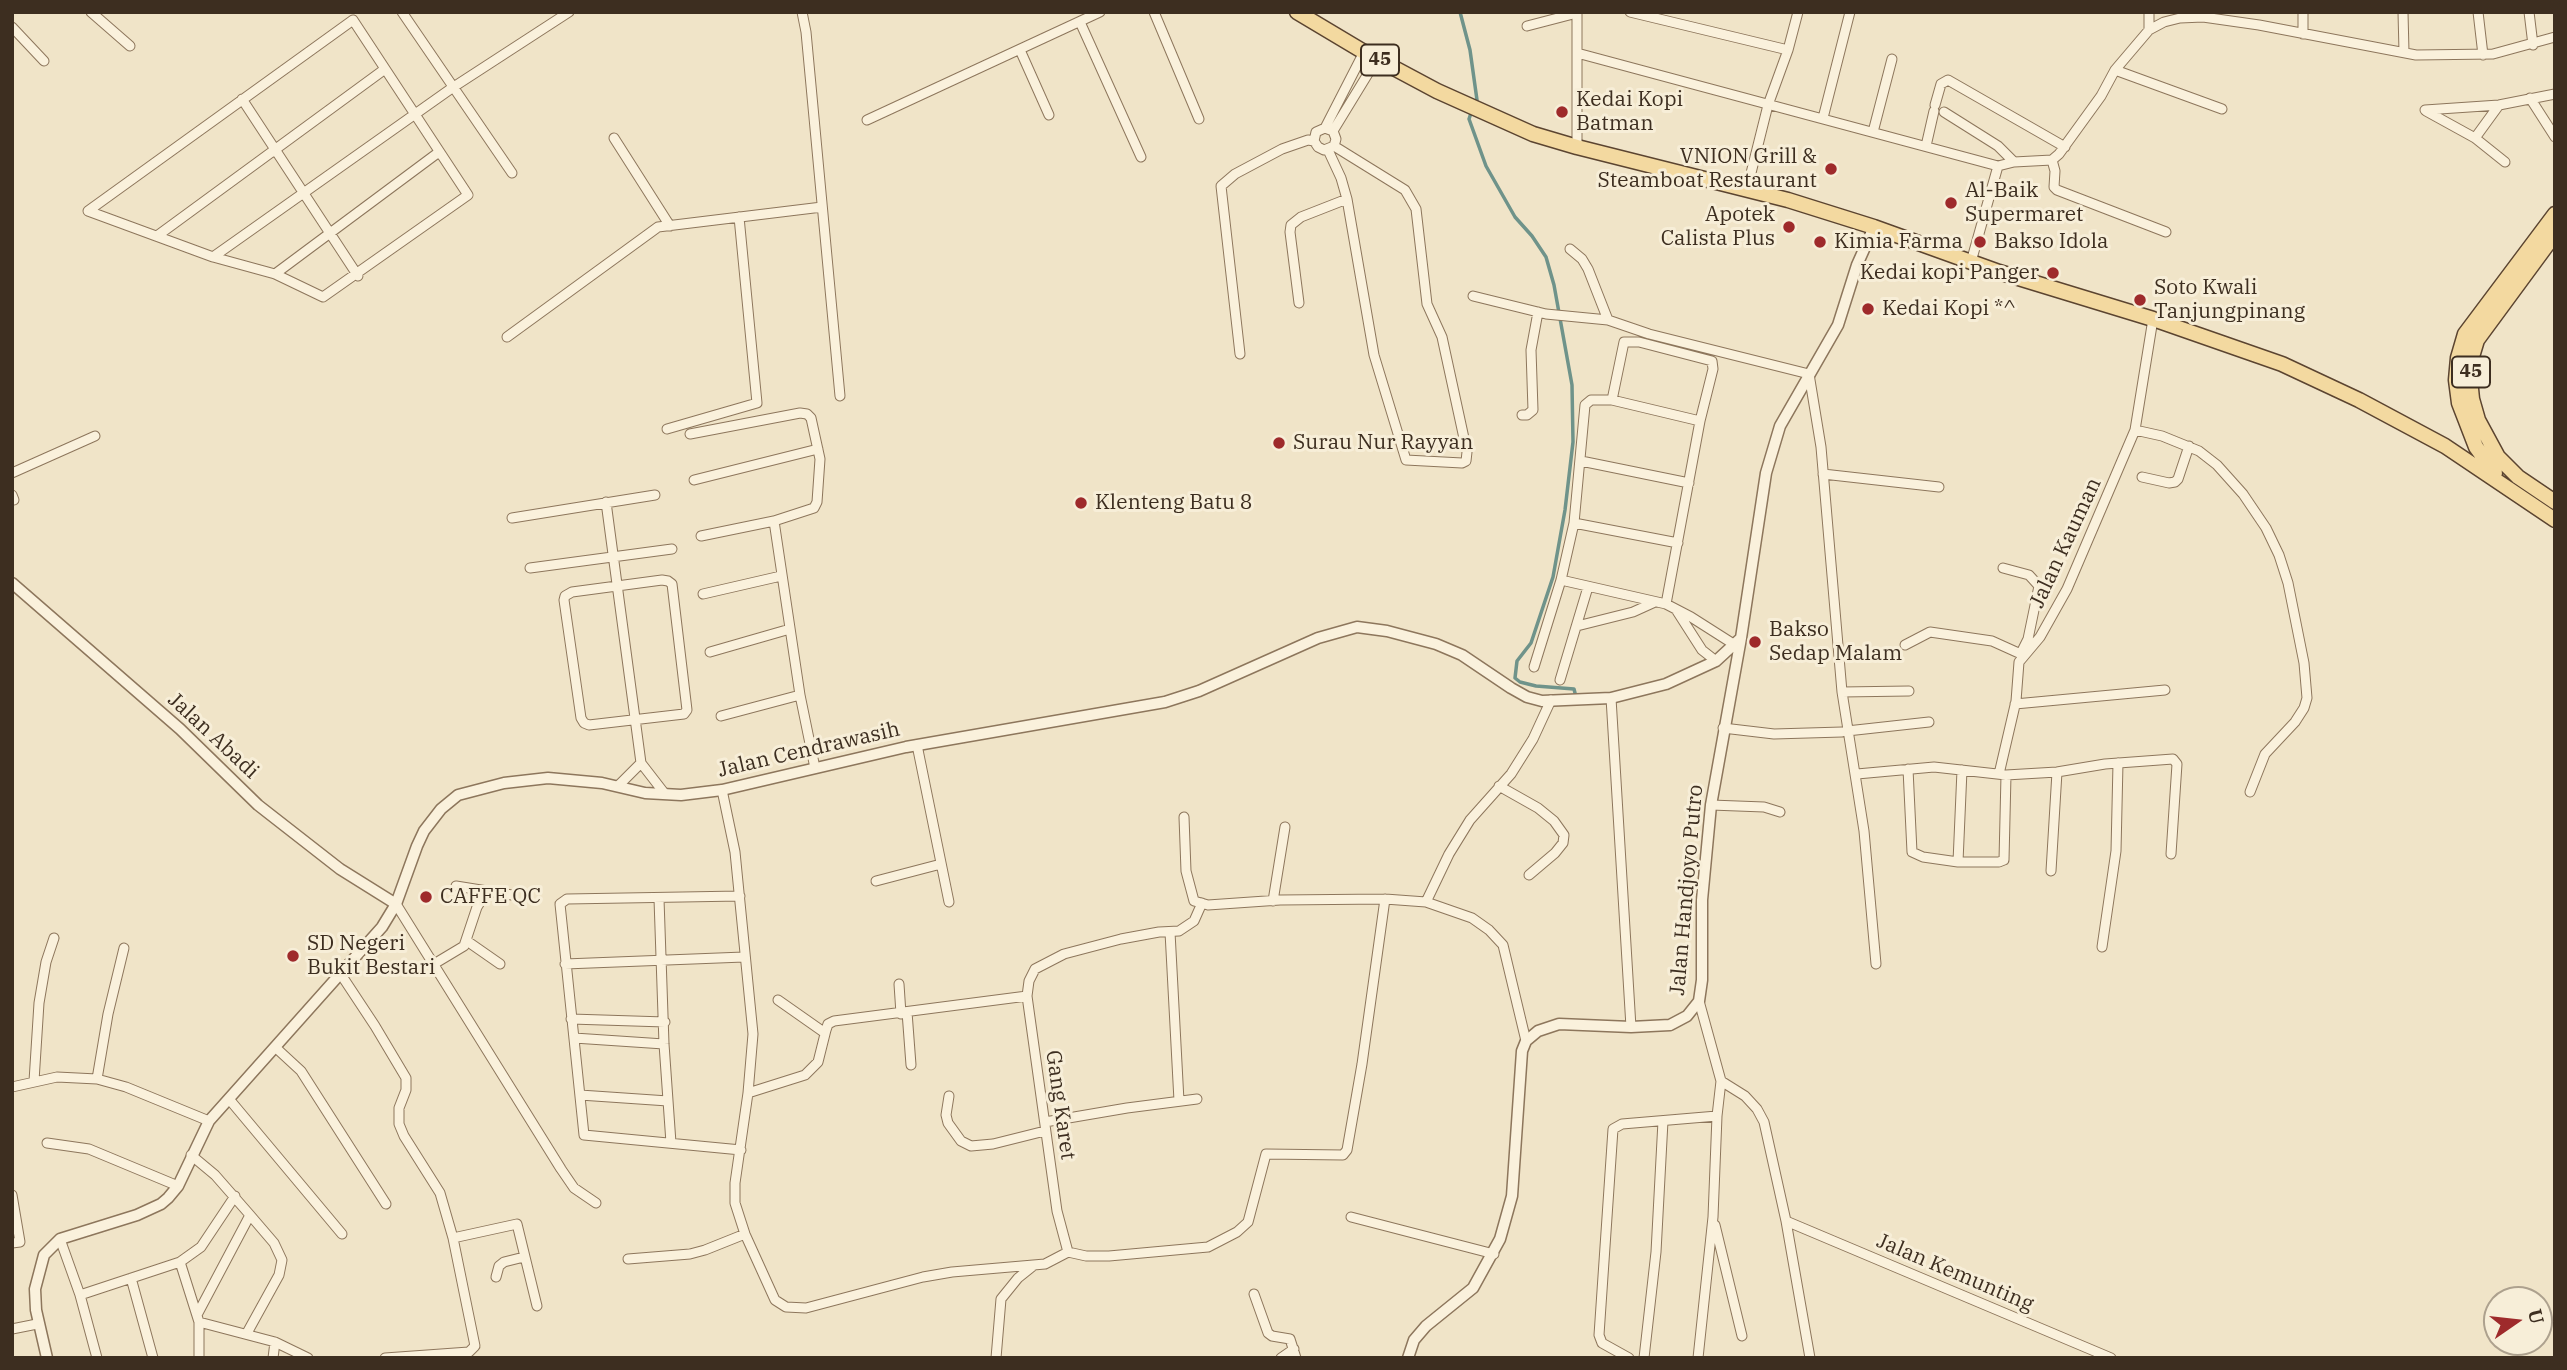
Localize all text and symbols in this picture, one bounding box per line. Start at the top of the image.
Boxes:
road number: 45 [1361,44,1399,76]
place label: Kedai Kopi Batman [1576,87,1683,137]
marker: Kedai Kopi Batman [1554,104,1570,120]
place label: VNION Grill & Steamboat Restaurant [1597,144,1817,194]
marker: VNION Grill & Steamboat Restaurant [1823,161,1839,177]
place label: Al-Baik Supermaret [1965,178,2083,228]
marker: Al-Baik Supermaret [1943,195,1959,211]
place label: Apotek Calista Plus [1661,202,1775,252]
marker: Apotek Calista Plus [1781,219,1797,235]
place label: Kimia Farma [1834,229,1963,255]
place label: Bakso Idola [1994,229,2108,255]
marker: Kimia Farma [1812,234,1828,250]
marker: Bakso Idola [1972,234,1988,250]
place label: Kedai kopi Panger [1860,260,2039,286]
marker: Kedai kopi Panger [2045,265,2061,281]
place label: Soto Kwali Tanjungpinang [2154,275,2305,325]
marker: Soto Kwali Tanjungpinang [2132,292,2148,308]
place label: Kedai Kopi *^ [1882,296,2016,322]
marker: Kedai Kopi *^ [1860,301,1876,317]
road number: 45 [2452,356,2490,388]
place label: Surau Nur Rayyan [1293,430,1473,456]
marker: Surau Nur Rayyan [1271,435,1287,451]
street label: Jalan Kauman [2025,474,2107,612]
place label: Klenteng Batu 8 [1095,490,1252,516]
marker: Klenteng Batu 8 [1073,495,1089,511]
place label: Bakso Sedap Malam [1769,617,1902,667]
marker: Bakso Sedap Malam [1747,634,1763,650]
street label: Jalan Abadi [162,688,264,784]
street label: Jalan Cendrawasih [716,717,902,783]
street label: Jalan Handjoyo Putro [1665,783,1709,997]
place label: CAFFE QC [440,884,541,910]
marker: CAFFE QC [418,889,434,905]
place label: SD Negeri Bukit Bestari [307,931,435,981]
marker: SD Negeri Bukit Bestari [285,948,301,964]
street label: Gang Karet [1040,1049,1080,1161]
street label: Jalan Kemunting [1873,1229,2037,1317]
north arrow [2483,1286,2553,1356]
text: U [2523,1306,2550,1326]

